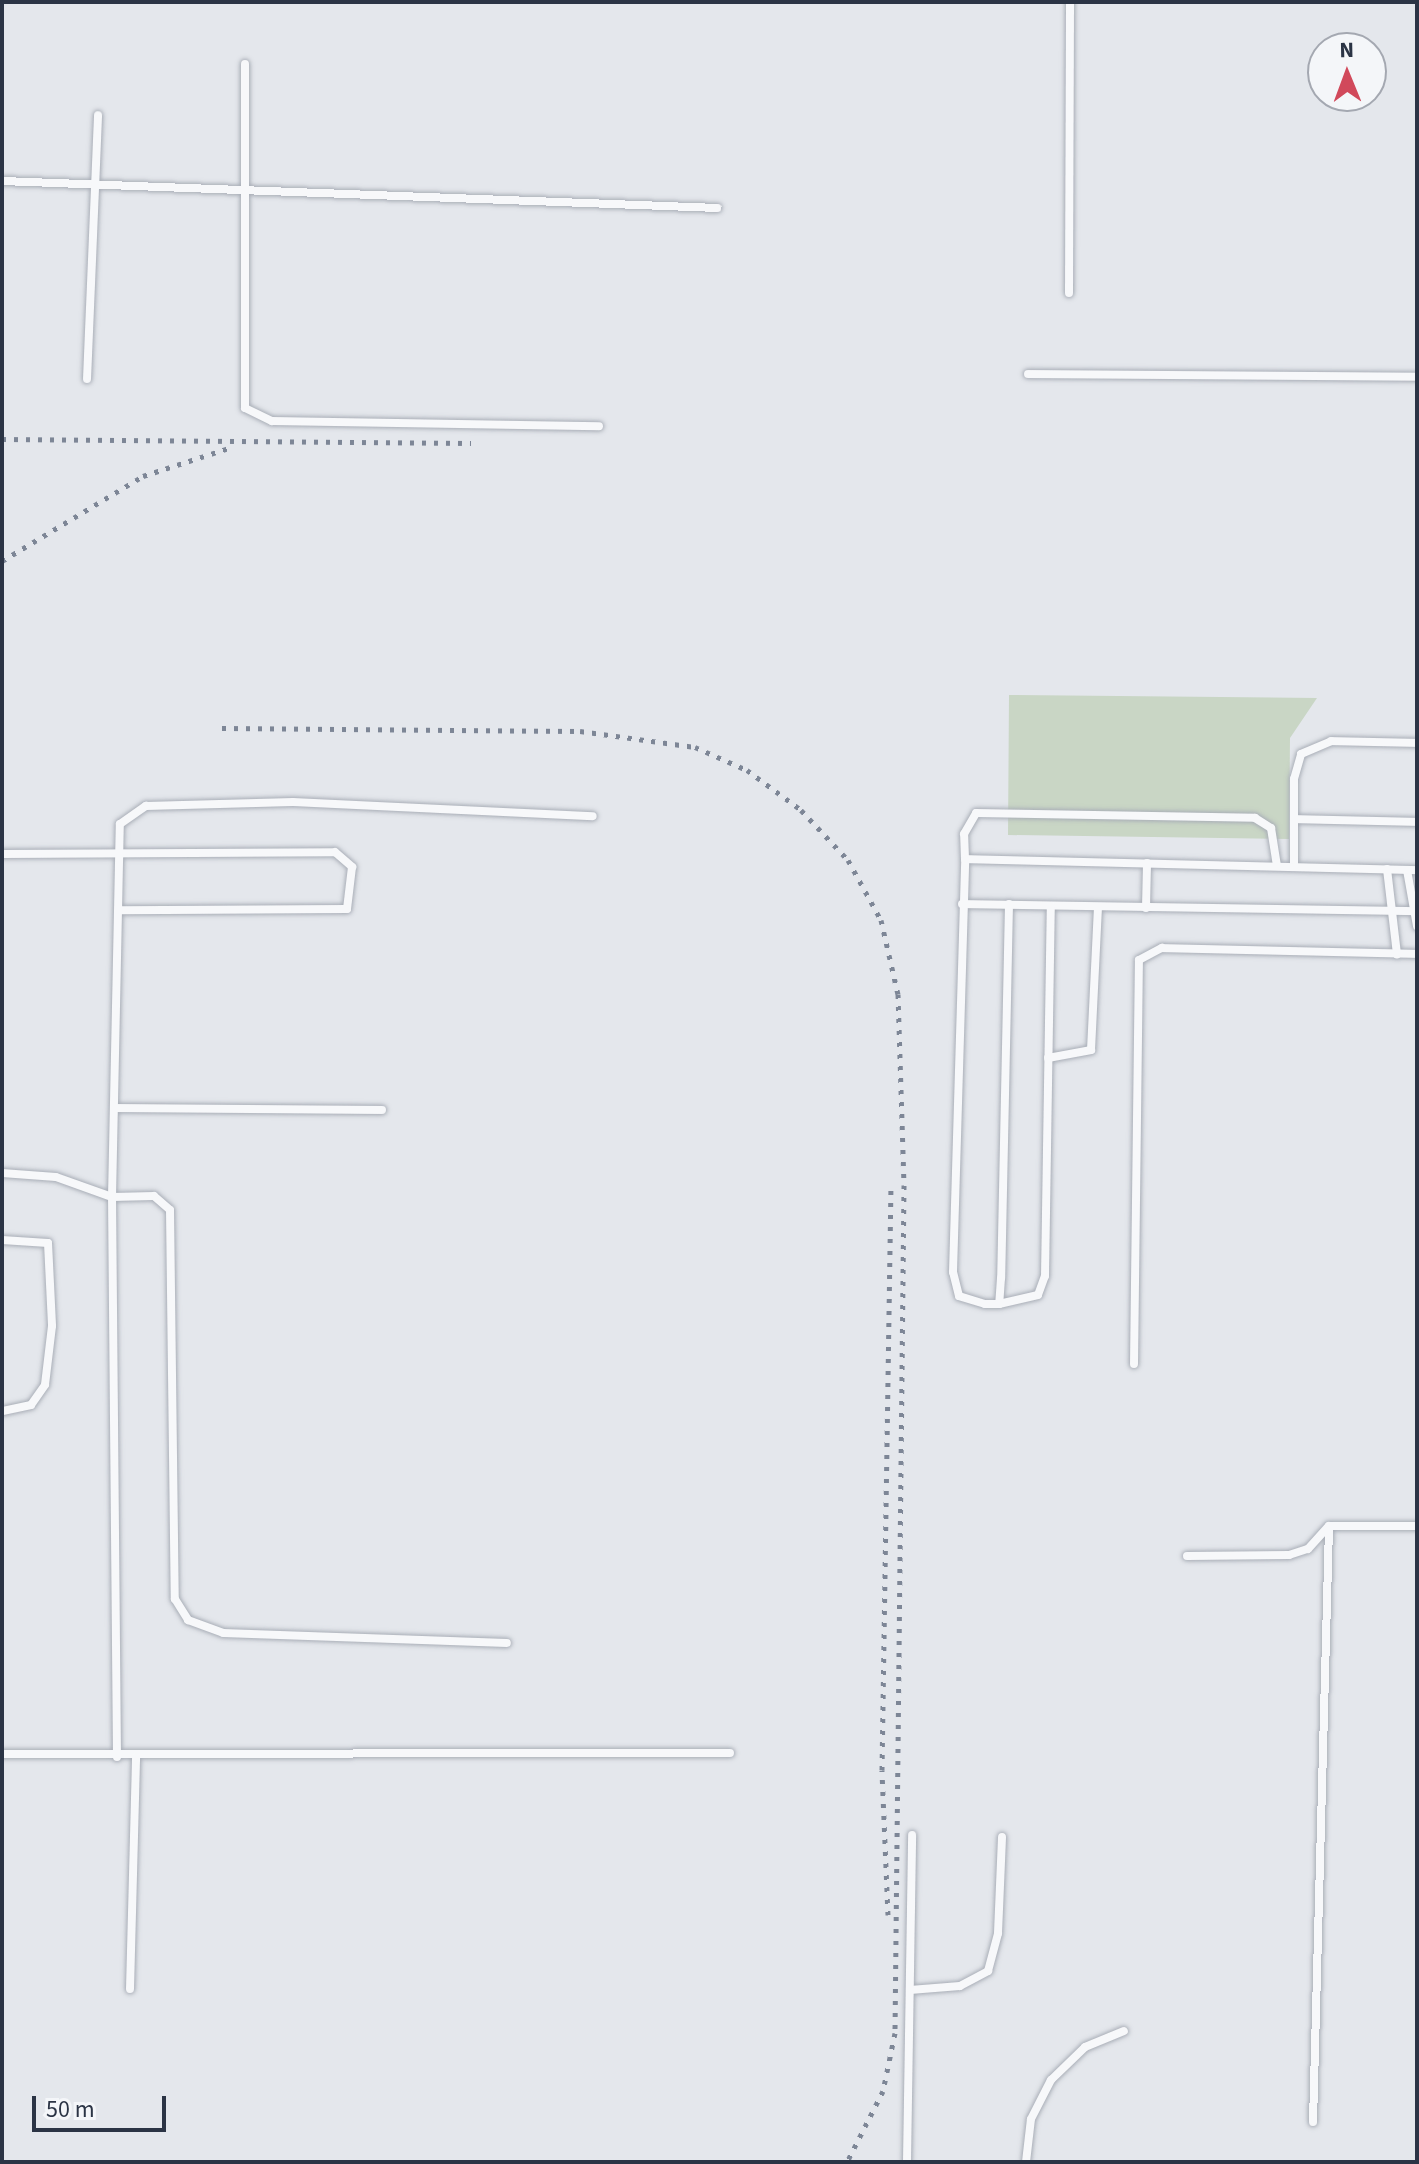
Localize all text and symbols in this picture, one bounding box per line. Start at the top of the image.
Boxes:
north arrow [1307,32,1387,112]
text: N [1339,34,1354,66]
scale bar [36,2080,170,2130]
text: 50 m [46,2092,95,2127]

